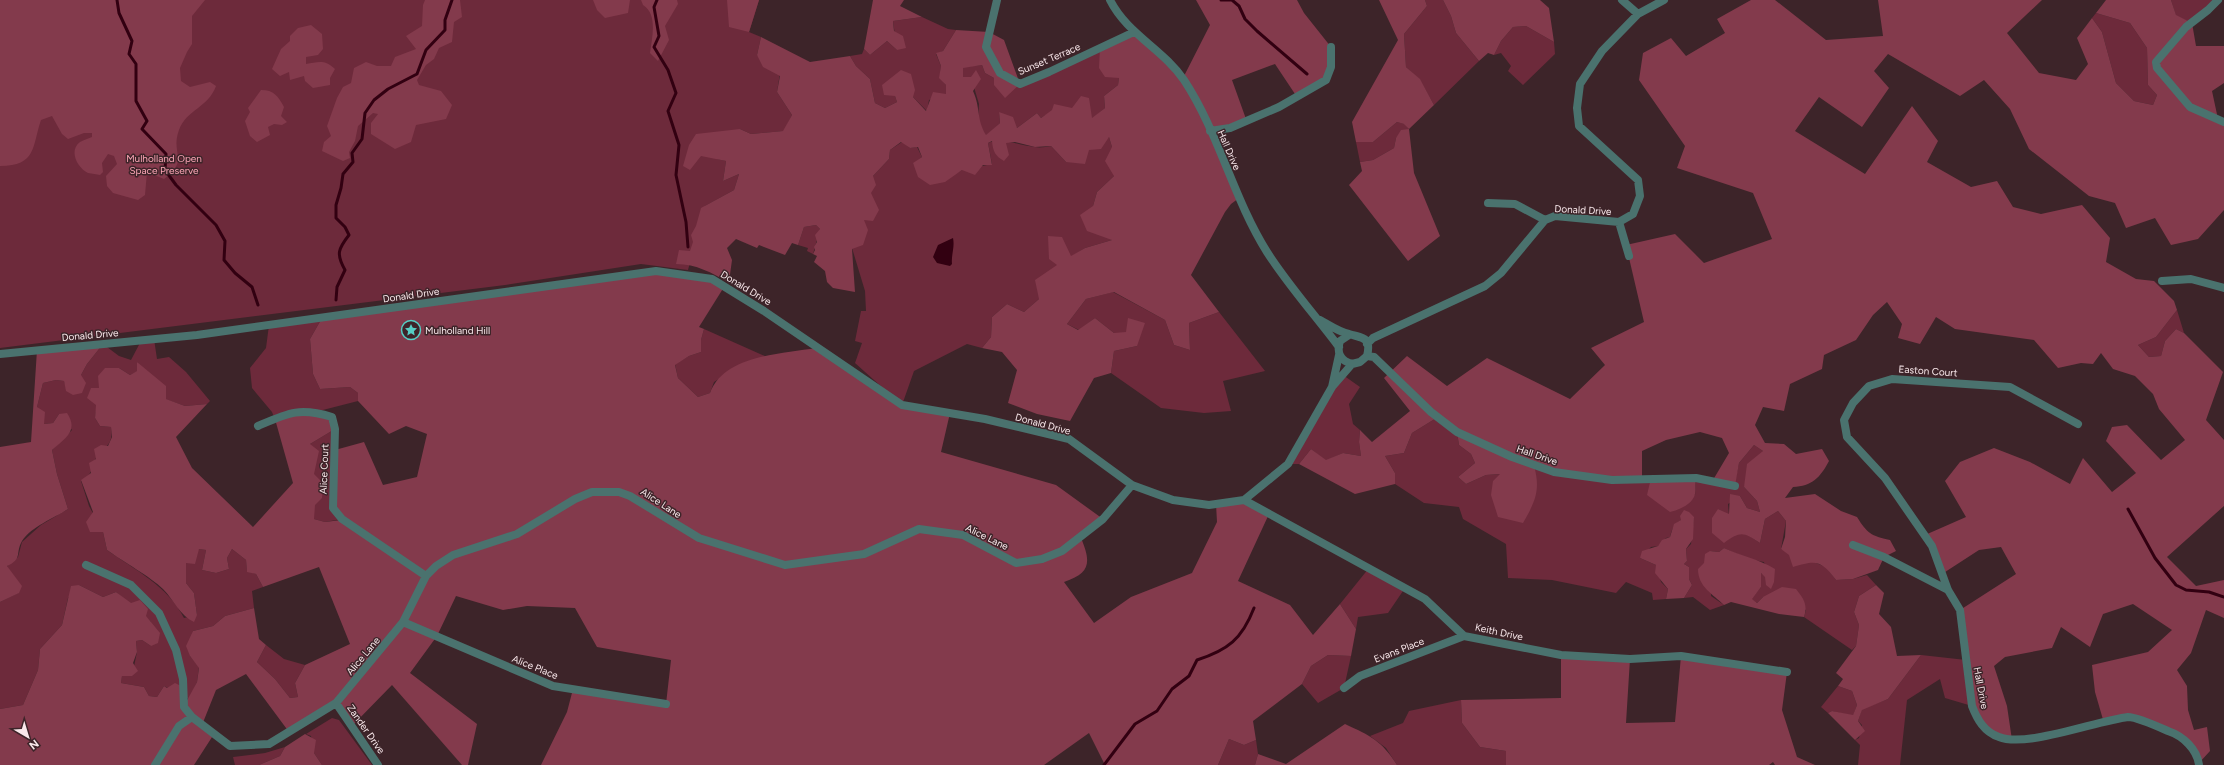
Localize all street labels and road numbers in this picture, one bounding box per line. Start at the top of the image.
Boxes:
street label: Sunset Terrace [1016,40,1083,78]
street label: Hall Drive [1214,128,1244,173]
street label: Donald Drive [1554,202,1612,218]
street label: Donald Drive [718,268,774,309]
street label: Donald Drive [382,285,441,305]
street label: Donald Drive [61,326,120,344]
street label: Easton Court [1898,362,1958,380]
street label: Donald Drive [1014,410,1073,438]
street label: Hall Drive [1515,442,1560,468]
street label: Alice Court [317,443,331,494]
street label: Alice Lane [638,485,684,521]
street label: Alice Lane [963,521,1011,553]
street label: Keith Drive [1474,621,1525,644]
street label: Alice Lane [343,634,383,678]
street label: Evans Place [1372,634,1426,666]
street label: Alice Place [510,652,560,682]
street label: Hall Drive [1971,666,1992,711]
street label: Zander Drive [344,702,388,757]

